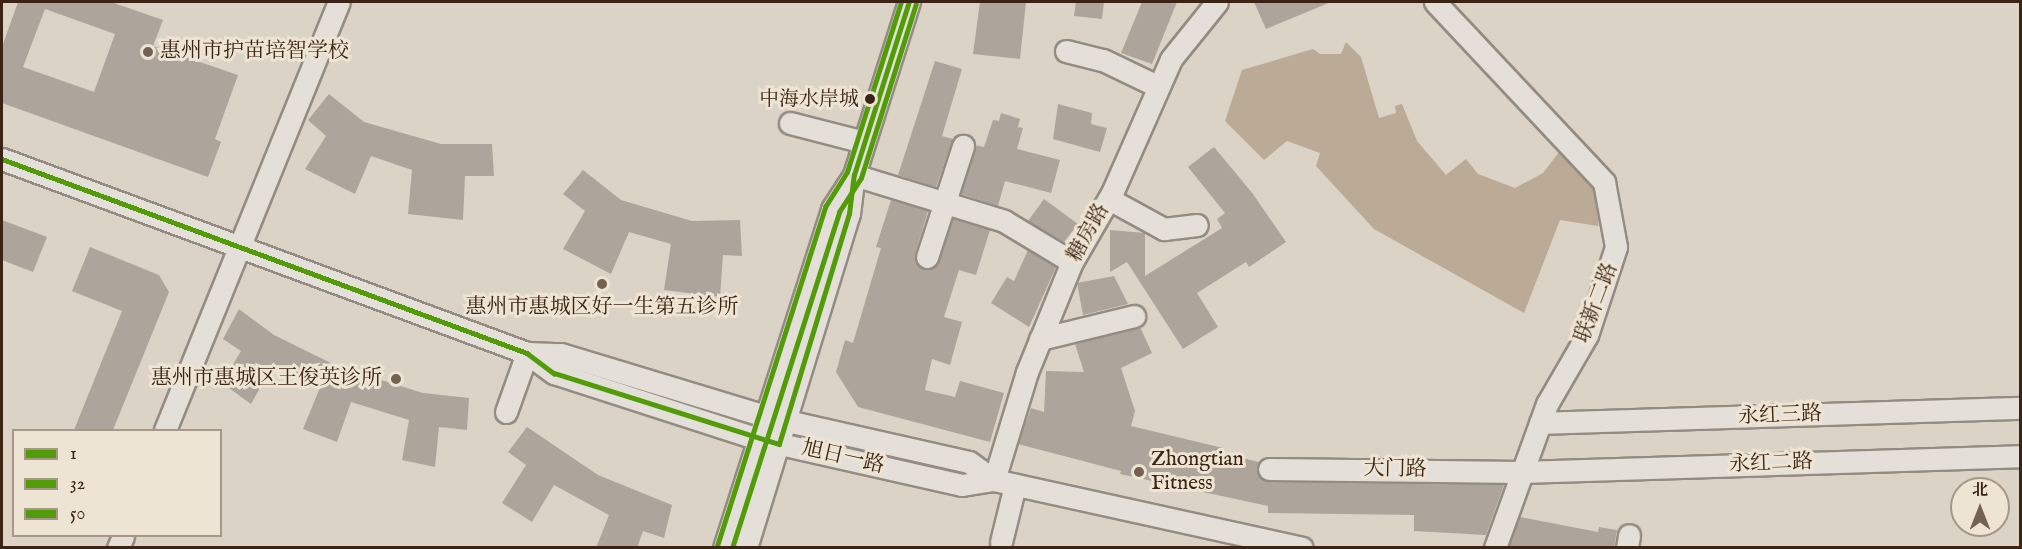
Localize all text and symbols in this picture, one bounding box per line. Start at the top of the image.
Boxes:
place label: 惠州市护苗培智学校 [160,39,349,65]
marker: 惠州市护苗培智学校 [141,45,155,59]
place label: 中海水岸城 [759,87,859,111]
marker: 中海水岸城 [864,93,876,105]
street label: 糖房路 [1063,199,1115,267]
street label: 联新二路 [1570,259,1624,347]
marker: 惠州市惠城区好一生第五诊所 [593,275,611,293]
place label: 惠州市惠城区好一生第五诊所 [466,295,738,321]
place label: 惠州市惠城区王俊英诊所 [151,366,382,392]
marker: 惠州市惠城区王俊英诊所 [387,370,405,388]
street label: 永红三路 [1738,402,1822,430]
legend [12,429,222,537]
street label: 旭日一路 [799,436,887,480]
text: 1 [70,443,77,466]
place label: Zhongtian Fitness [1151,447,1244,497]
street label: 永红二路 [1729,450,1813,478]
street label: 大门路 [1363,457,1427,483]
marker: Zhongtian Fitness [1132,465,1146,479]
text: 32 [70,473,85,496]
north arrow [1950,477,2010,537]
text: 北 [1972,481,1988,501]
text: 50 [70,503,85,526]

